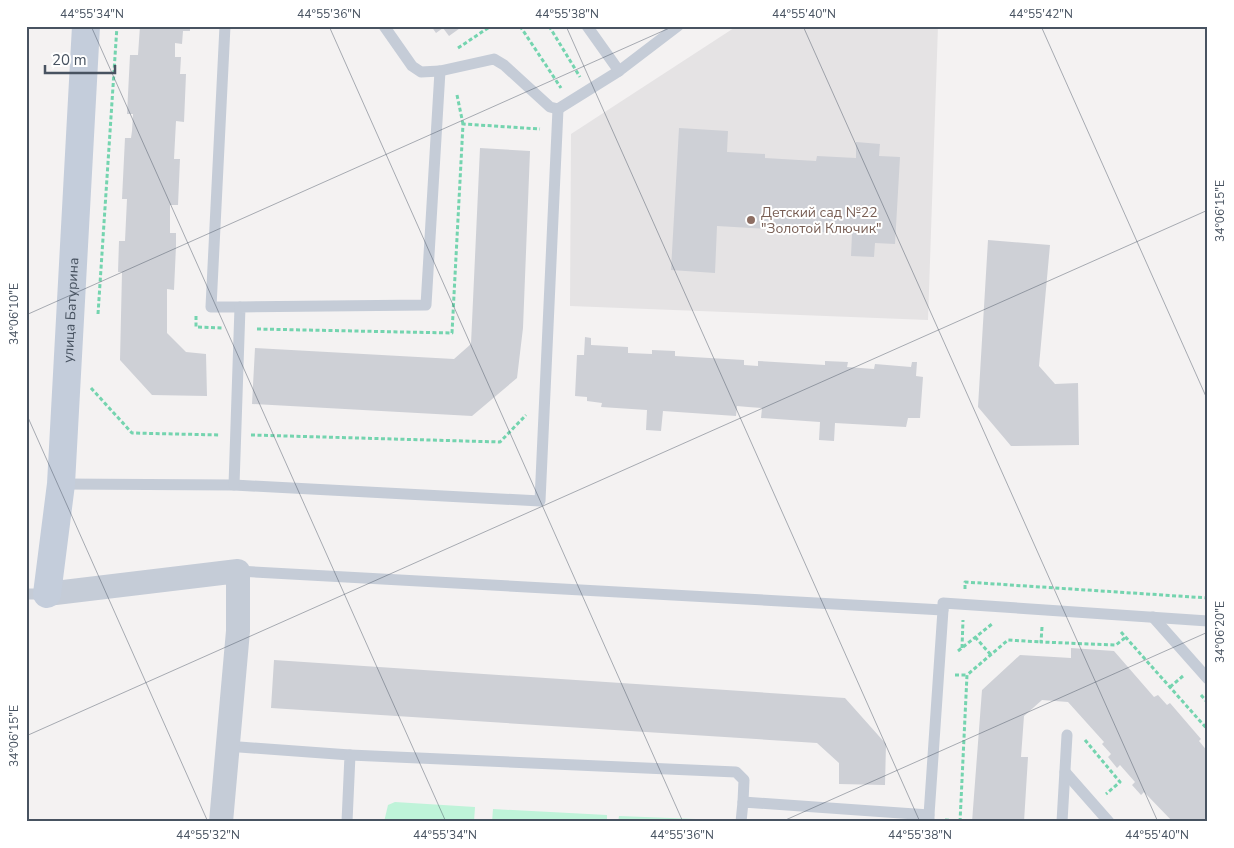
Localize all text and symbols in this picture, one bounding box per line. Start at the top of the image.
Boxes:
text: 44°55'34"N [60,6,124,22]
text: 44°55'36"N [297,6,361,22]
text: 44°55'38"N [535,6,599,22]
text: 44°55'40"N [772,6,836,22]
text: 44°55'42"N [1009,6,1073,22]
scale bar [45,42,115,74]
text: 20 m [52,50,87,70]
text: 34°06'15"E [1212,180,1228,242]
place label: Детский сад №22 "Золотой Ключик" [761,203,882,238]
marker: Детский сад №22 "Золотой Ключик" [745,214,757,226]
street label: улица Батурина [59,257,83,363]
text: 34°06'10"E [6,283,22,345]
text: 34°06'20"E [1212,601,1228,663]
text: 34°06'15"E [6,705,22,767]
text: 44°55'32"N [176,827,240,843]
text: 44°55'34"N [413,827,477,843]
text: 44°55'36"N [650,827,714,843]
text: 44°55'38"N [888,827,952,843]
text: 44°55'40"N [1125,827,1189,843]

